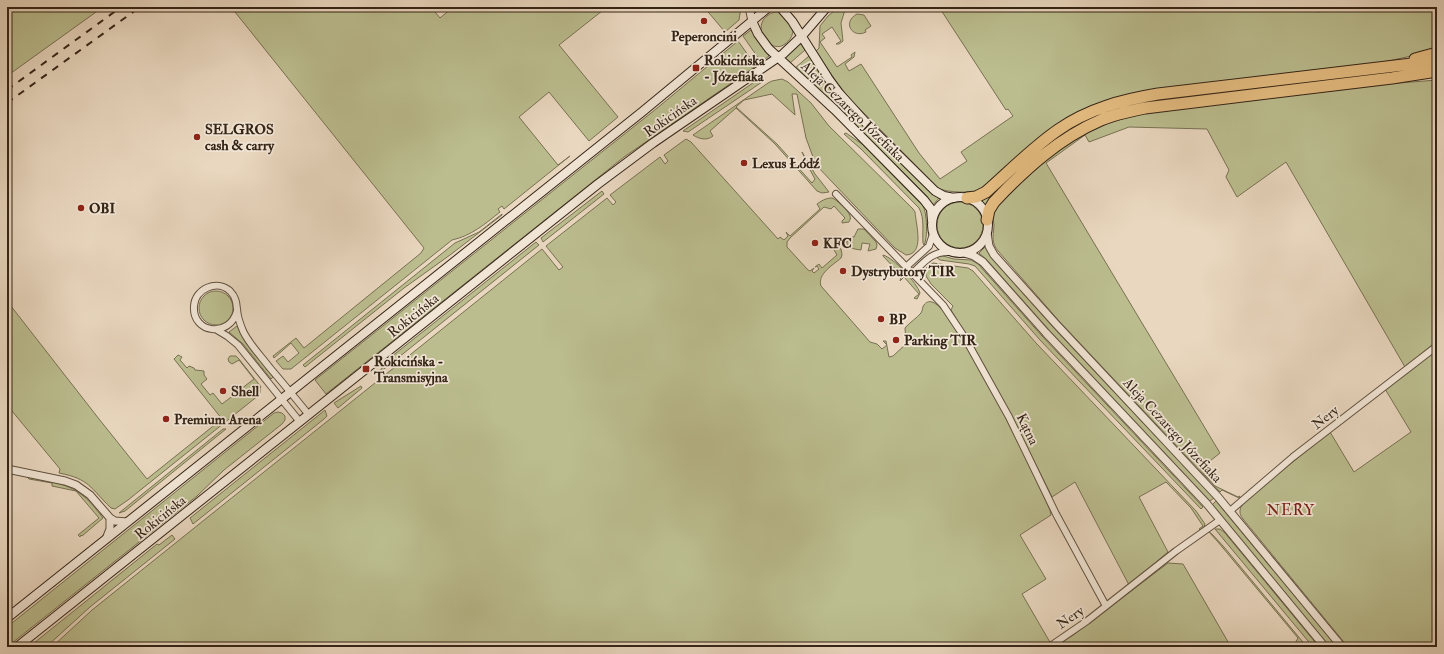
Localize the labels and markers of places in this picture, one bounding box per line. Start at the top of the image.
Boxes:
marker: Peperoncini [699,16,709,26]
place label: Peperoncini [671,28,737,46]
place label: Rokicińska - Józefiaka [704,52,766,86]
marker: Rokicińska - Józefiaka [691,63,701,73]
place label: SELGROS cash & carry [205,121,275,155]
marker: SELGROS cash & carry [192,132,202,142]
place label: Lexus Łódź [752,155,820,172]
marker: Lexus Łódź [739,158,749,168]
place label: OBI [89,200,115,217]
marker: OBI [76,203,86,213]
place label: KFC [823,235,852,252]
marker: KFC [810,238,820,248]
place label: Dystrybutory TIR [851,263,956,281]
marker: Dystrybutory TIR [838,266,848,276]
place label: BP [889,311,907,328]
marker: BP [876,314,886,324]
place label: Parking TIR [904,332,977,350]
marker: Parking TIR [891,335,901,345]
place label: Rokicińska - Transmisyjna [373,353,449,387]
marker: Rokicińska - Transmisyjna [361,364,371,374]
place label: Shell [231,383,260,400]
marker: Shell [218,386,228,396]
place label: Premium Arena [174,411,263,428]
marker: Premium Arena [161,414,171,424]

